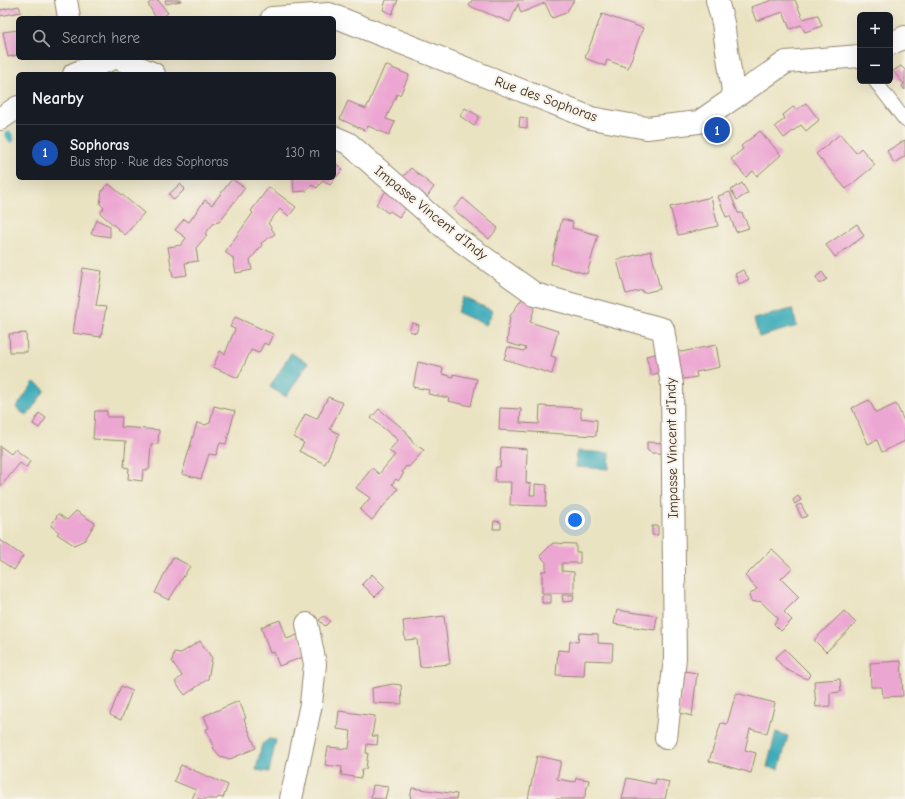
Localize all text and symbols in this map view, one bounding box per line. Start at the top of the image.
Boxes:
map controls [857,12,893,84]
button: + [857,12,893,48]
search box [16,16,336,60]
icon: search [30,27,52,49]
text: Search here [62,29,140,47]
button: − [857,48,893,84]
street label: Rue des Sophoras [492,73,600,126]
text: Nearby [32,89,83,108]
pin: 1 [704,115,730,145]
text: Sophoras [70,136,129,154]
text: 1 [42,145,48,160]
text: 130 m [285,145,320,160]
text: Bus stop · Rue des Sophoras [70,154,228,169]
street label: Impasse Vincent d'Indy [371,162,492,264]
street label: Impasse Vincent d'Indy [662,377,682,518]
your location [565,510,585,530]

